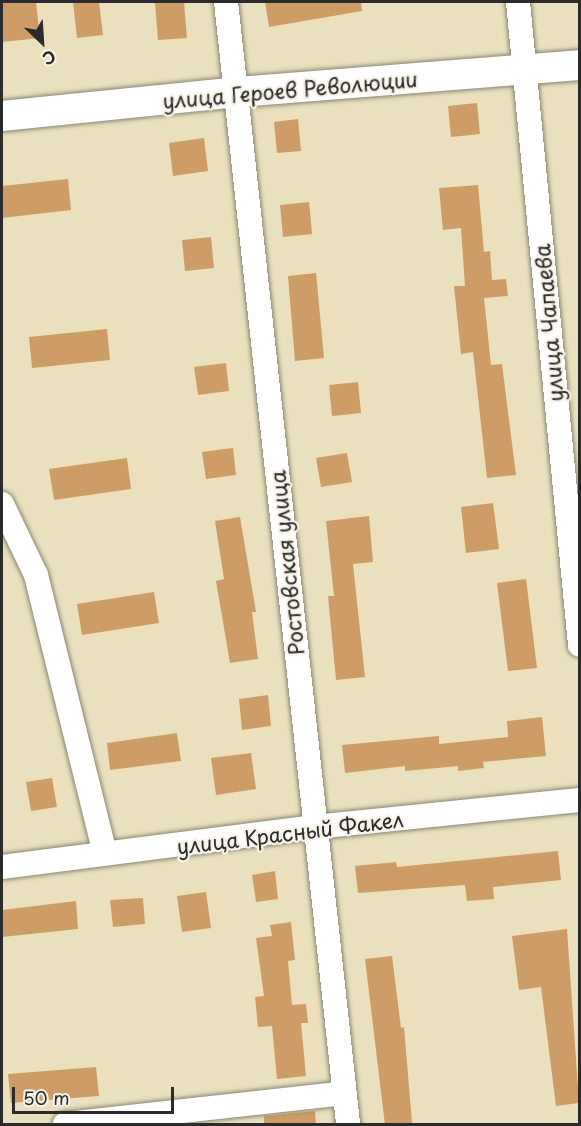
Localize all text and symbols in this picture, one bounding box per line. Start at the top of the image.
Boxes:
north arrow [12,12,72,72]
text: С [39,45,60,72]
street label: улица Героев Революции [160,65,420,113]
street label: улица Чапаева [529,243,567,403]
street label: Ростовская улица [264,469,308,657]
street label: улица Красный Факел [174,805,406,859]
scale bar [15,1075,177,1113]
text: 50 m [23,1084,70,1111]

